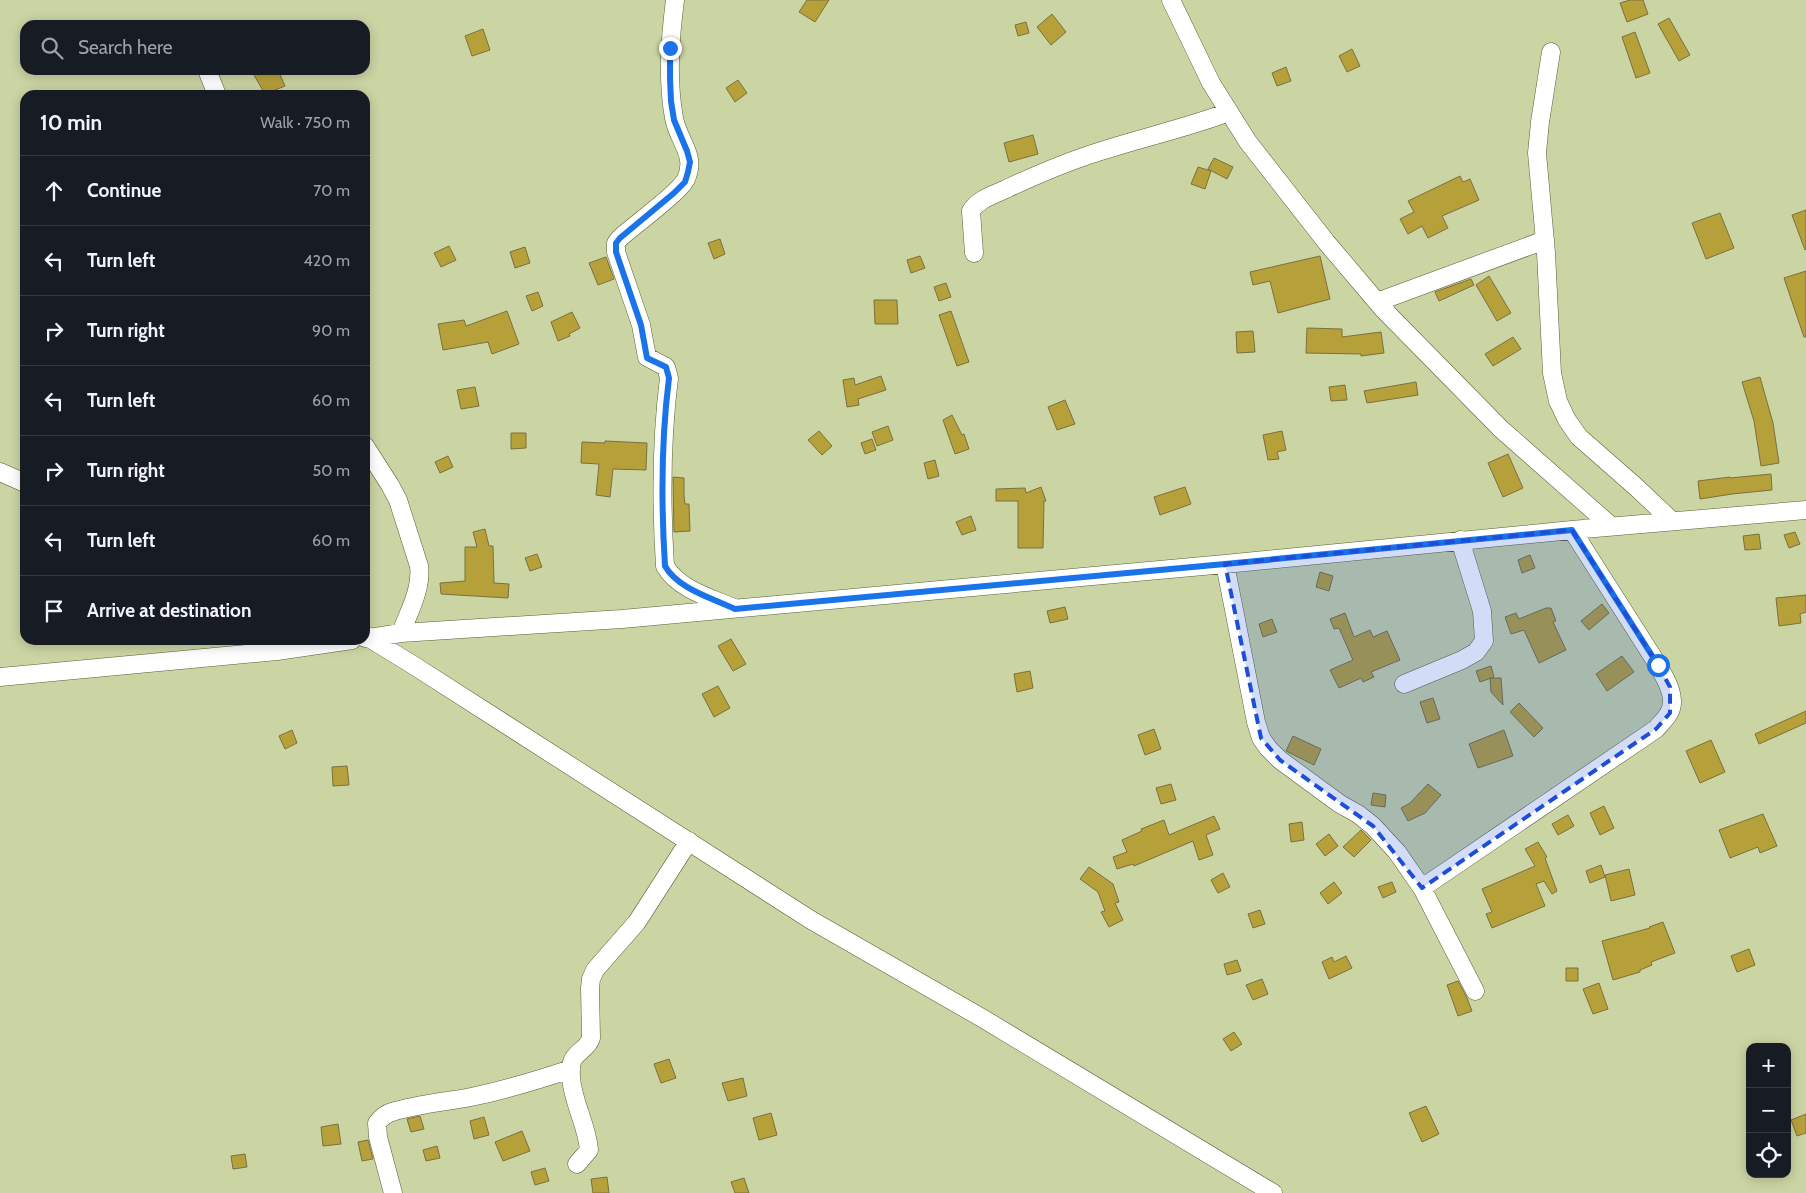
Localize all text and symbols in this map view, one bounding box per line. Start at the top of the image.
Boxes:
search box [20,20,370,75]
icon: search [38,34,66,62]
text: Search here [78,36,172,59]
route end [659,37,682,60]
text: 10 min [40,110,102,135]
text: Walk · 750 m [260,113,350,132]
icon: ahead [40,177,68,205]
text: Continue [87,179,161,202]
text: 70 m [313,181,350,200]
icon: left [40,247,68,275]
text: Turn left [87,249,155,272]
text: 420 m [304,251,350,270]
icon: right [40,317,68,345]
text: Turn right [87,319,165,342]
text: 90 m [312,321,350,340]
icon: left [40,387,68,415]
text: Turn left [87,389,155,412]
text: 60 m [312,391,350,410]
icon: right [40,457,68,485]
text: Turn right [87,459,165,482]
text: 50 m [313,461,350,480]
icon: left [40,527,68,555]
text: Turn left [87,529,155,552]
text: 60 m [312,531,350,550]
icon: arrive [40,597,68,625]
text: Arrive at destination [87,599,251,622]
route start [1647,654,1670,677]
map controls [1746,1043,1791,1178]
button: + [1746,1043,1791,1088]
button: − [1746,1088,1791,1133]
button: locate [1746,1133,1791,1178]

